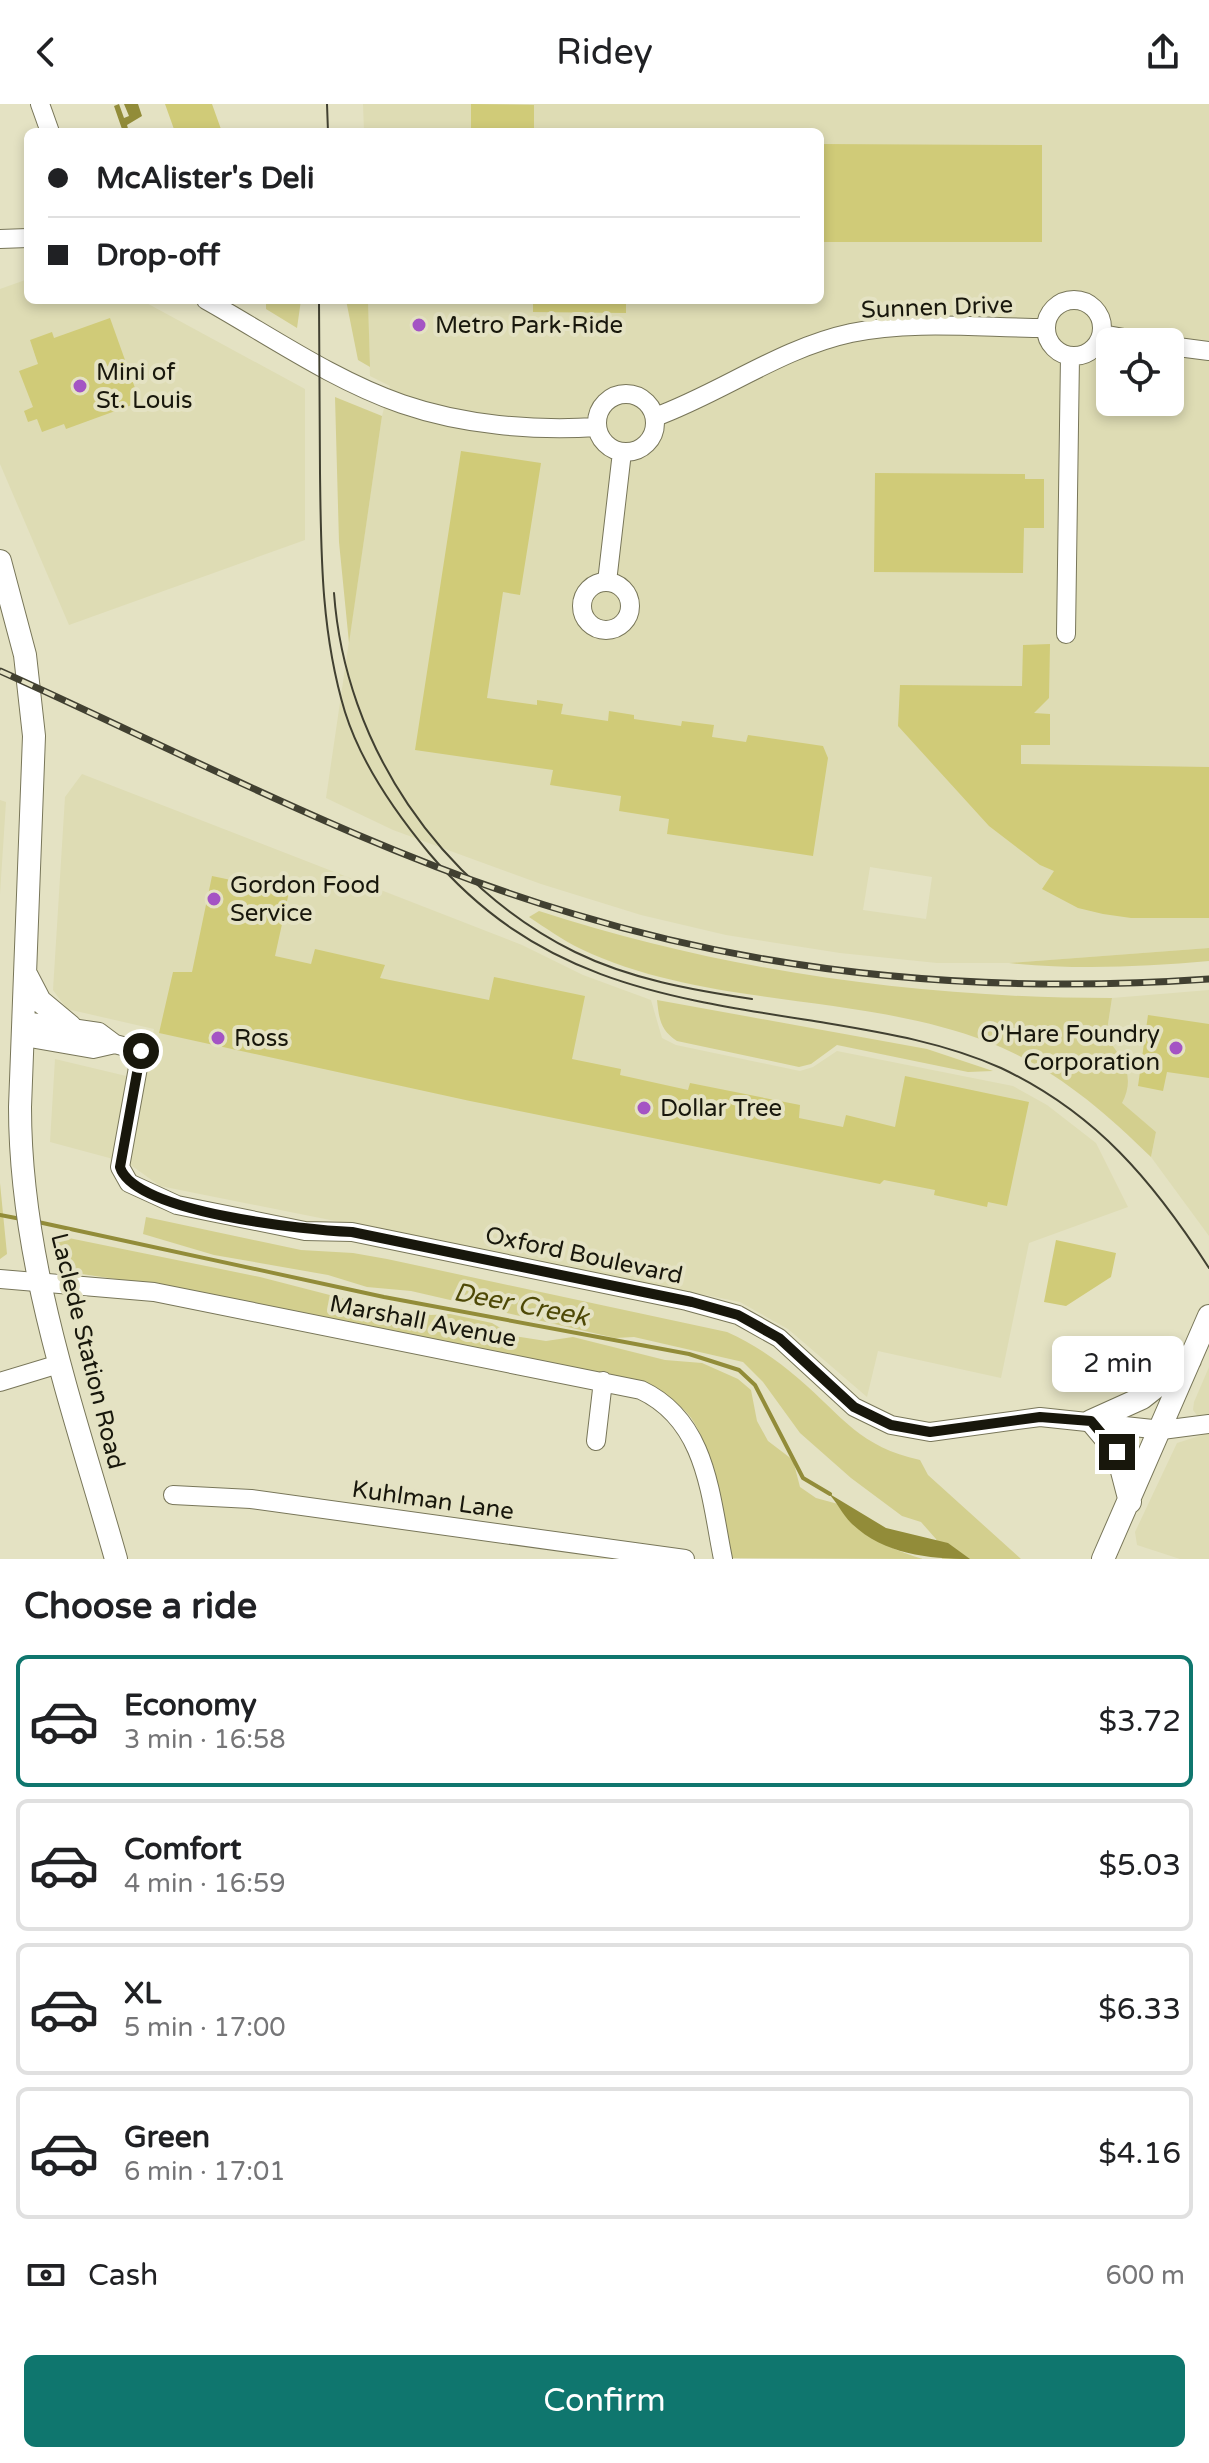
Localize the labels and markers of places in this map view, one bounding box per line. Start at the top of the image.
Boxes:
place label: Metro Park-Ride [435,311,623,340]
marker: Metro Park-Ride [410,316,428,334]
place label: Mini of St. Louis [96,358,192,415]
marker: Mini of St. Louis [71,377,89,395]
place label: Gordon Food Service [230,871,380,928]
marker: Gordon Food Service [205,890,223,908]
place label: O'Hare Foundry Corporation [980,1020,1160,1077]
place label: Ross [234,1024,289,1053]
marker: Ross [209,1029,227,1047]
marker: O'Hare Foundry Corporation [1167,1039,1185,1057]
place label: Dollar Tree [660,1094,782,1123]
marker: Dollar Tree [635,1099,653,1117]

